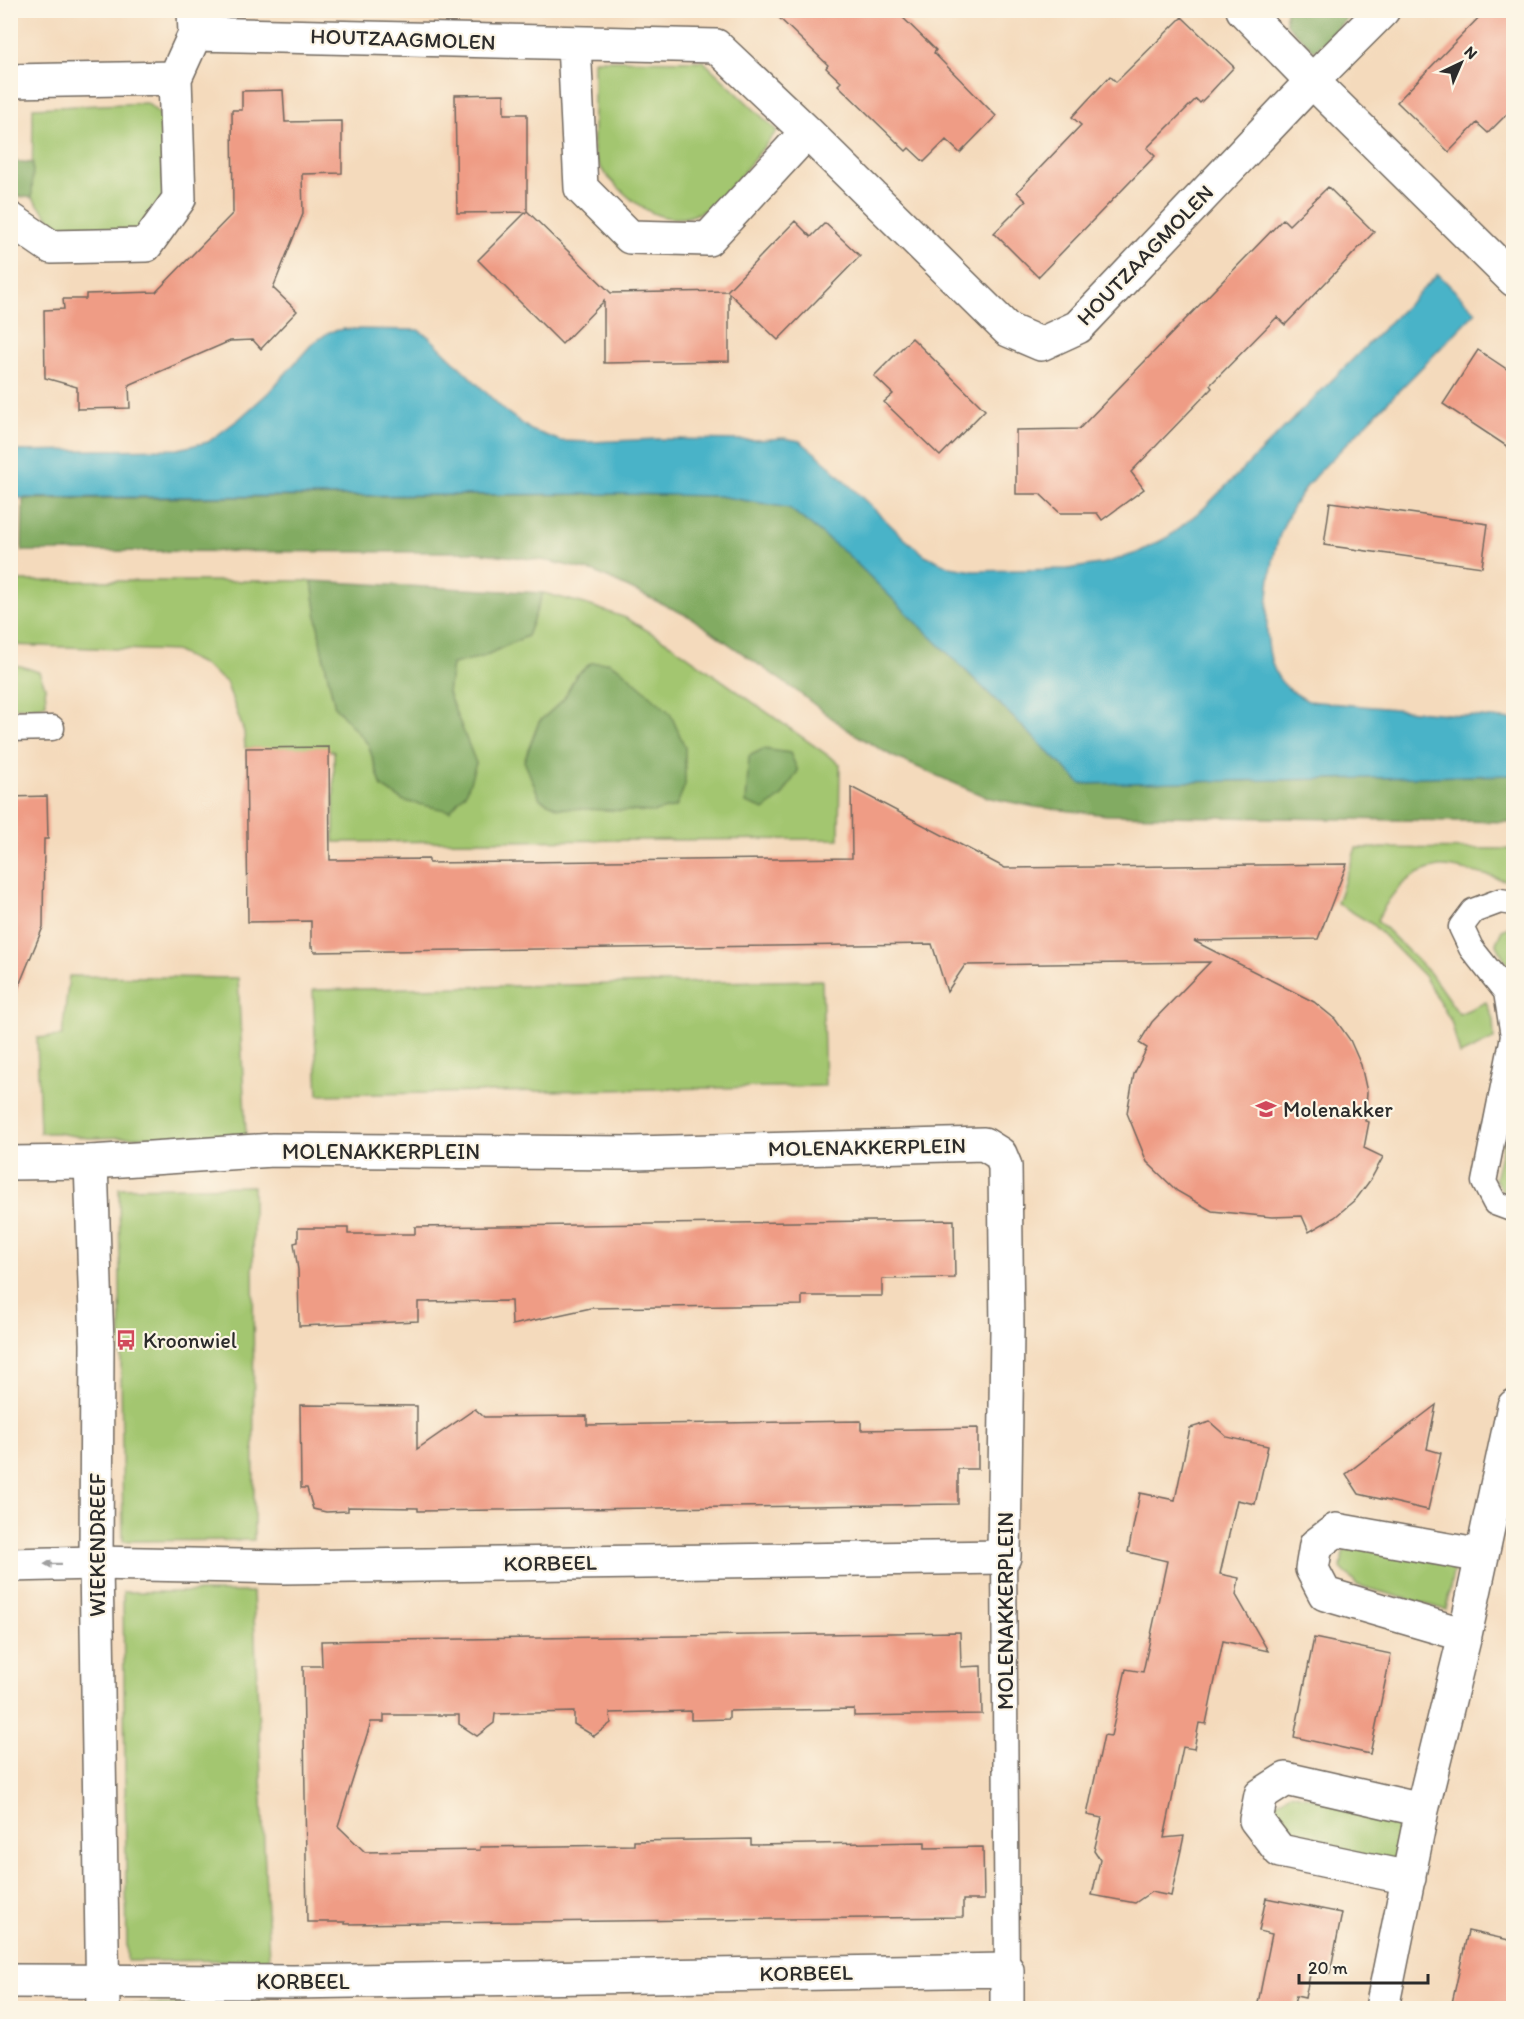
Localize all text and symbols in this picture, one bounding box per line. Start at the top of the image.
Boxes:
street label: HOUTZAAGMOLEN [310,22,496,56]
north arrow [1431,33,1491,93]
text: N [1461,42,1482,63]
street label: HOUTZAAGMOLEN [1071,179,1219,331]
place label: Molenakker [1283,1096,1393,1123]
school or university icon: Molenakker [1254,1097,1278,1121]
street label: MOLENAKKERPLEIN [768,1132,966,1162]
street label: MOLENAKKERPLEIN [282,1138,480,1165]
place label: Kroonwiel [143,1327,237,1354]
bus stop icon: Kroonwiel [114,1328,138,1352]
street label: WIEKENDREEF [84,1472,111,1617]
street label: MOLENAKKERPLEIN [992,1512,1019,1710]
street label: KORBEEL [503,1549,597,1577]
one-way arrow [44,1559,63,1569]
scale bar [1299,1947,1428,1985]
text: 20 m [1308,1957,1348,1979]
street label: KORBEEL [759,1959,853,1987]
street label: KORBEEL [256,1968,350,1995]

